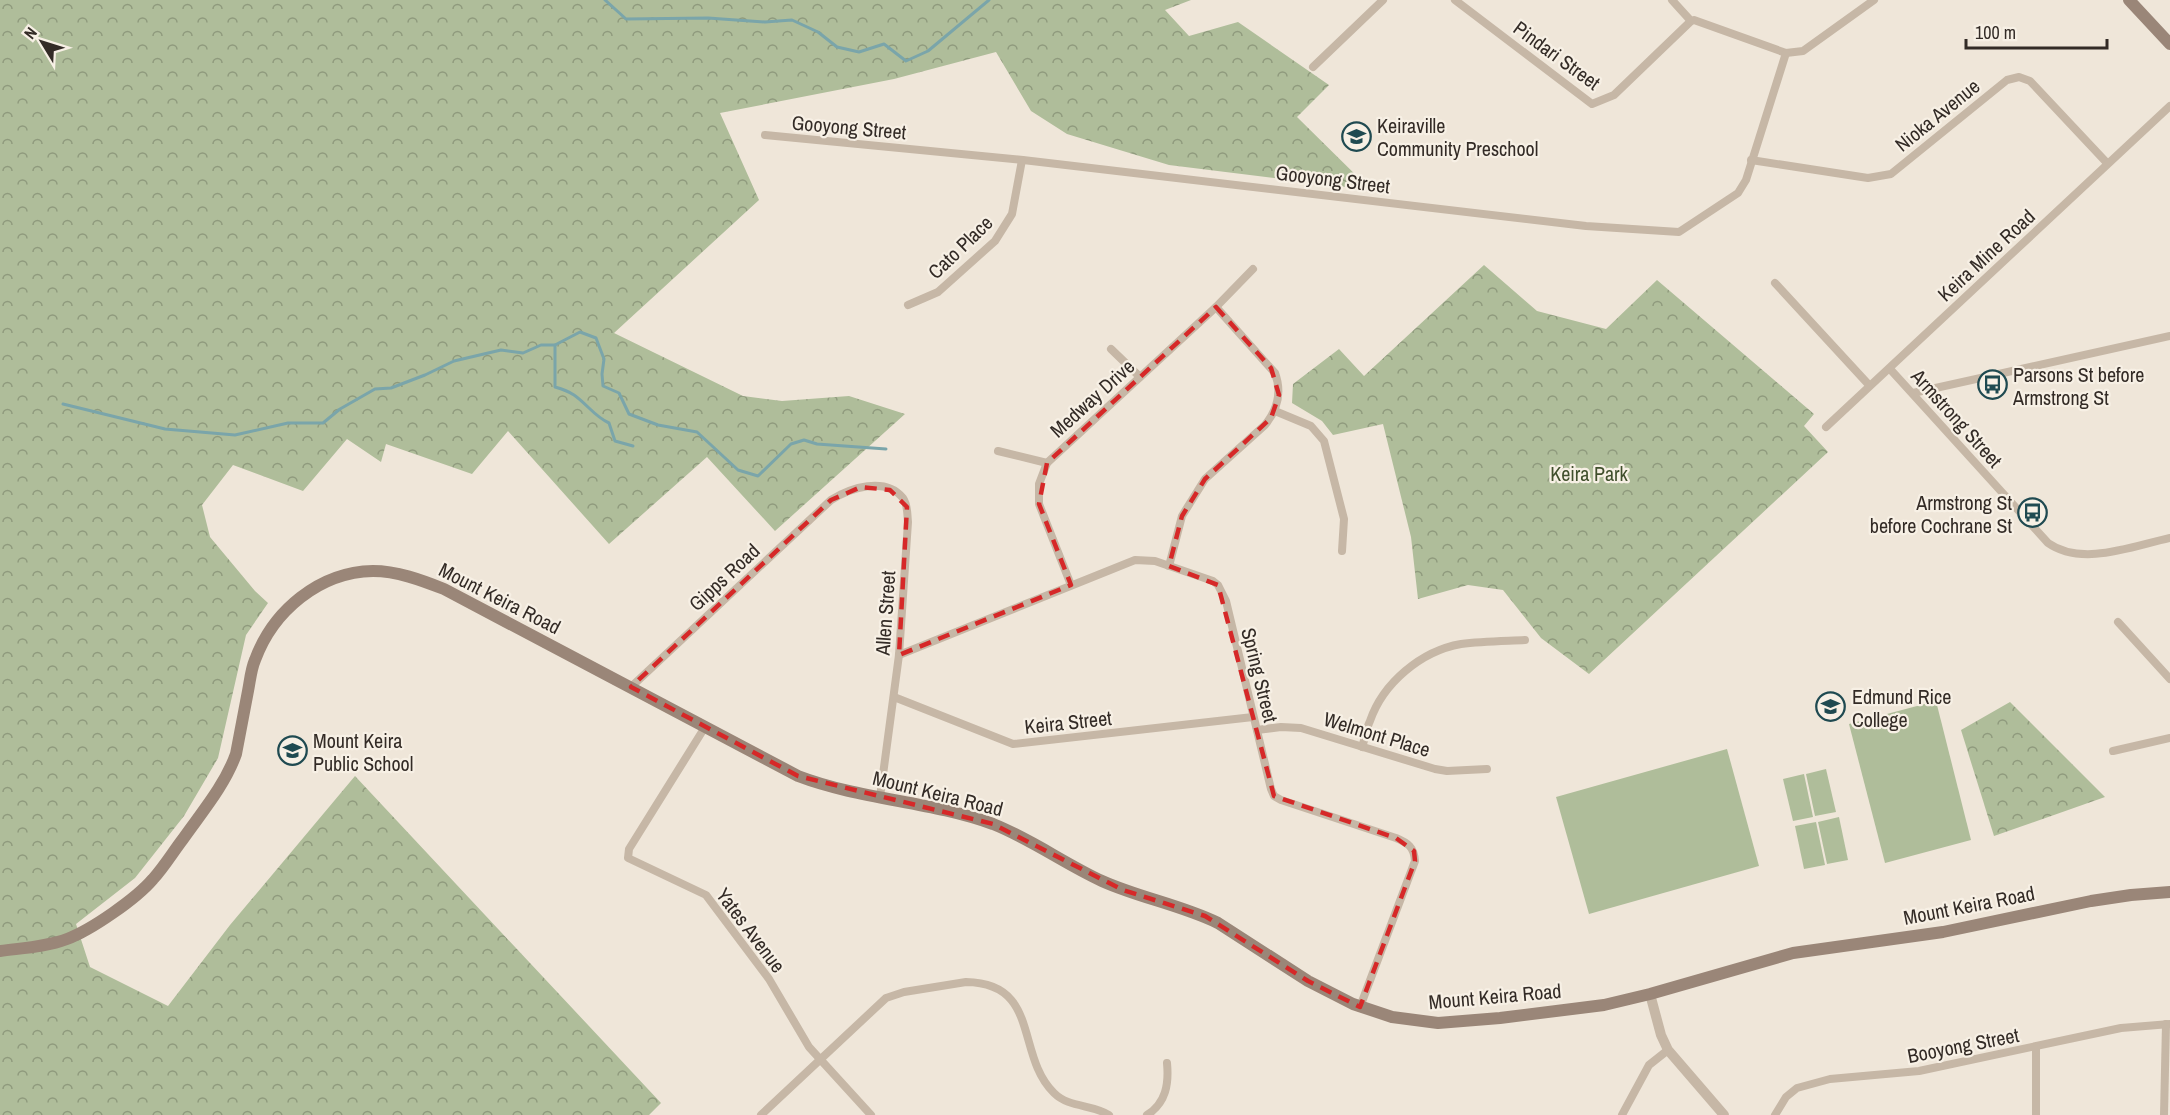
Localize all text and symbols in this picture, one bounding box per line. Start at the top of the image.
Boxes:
north arrow [12,12,72,72]
scale bar [1966,12,2107,50]
street label: Pindari Street [1508,14,1606,96]
text: 100 m [1975,20,2016,45]
text: N [19,22,42,43]
street label: Nioka Avenue [1889,72,1985,158]
street label: Gooyong Street [791,109,908,145]
place label: Keiraville Community Preschool [1377,112,1538,162]
school or university icon: Keiraville Community Preschool [1340,121,1372,153]
street label: Gooyong Street [1274,159,1392,199]
street label: Keira Mine Road [1931,203,2041,307]
street label: Cato Place [922,209,998,285]
street label: Medway Drive [1044,353,1140,443]
place label: Parsons St before Armstrong St [2012,361,2144,411]
street label: Armstrong Street [1905,362,2009,473]
bus stop icon: Parsons St before Armstrong St [1976,369,2008,401]
park label: Keira Park [1550,460,1629,487]
place label: Armstrong St before Cochrane St [1870,489,2012,539]
bus stop icon: Armstrong St before Cochrane St [2017,497,2049,529]
street label: Gipps Road [683,537,765,617]
street label: Mount Keira Road [435,556,565,640]
street label: Allen Street [869,569,901,657]
street label: Spring Street [1235,625,1285,726]
place label: Edmund Rice College [1852,683,1951,733]
school or university icon: Edmund Rice College [1815,691,1847,723]
street label: Keira Street [1023,704,1113,740]
street label: Welmont Place [1320,705,1434,763]
place label: Mount Keira Public School [313,727,413,777]
school or university icon: Mount Keira Public School [276,735,308,767]
street label: Mount Keira Road [870,764,1006,822]
street label: Mount Keira Road [1901,879,2037,931]
street label: Yates Avenue [710,882,792,978]
street label: Mount Keira Road [1428,977,1562,1015]
street label: Booyong Street [1905,1021,2021,1069]

